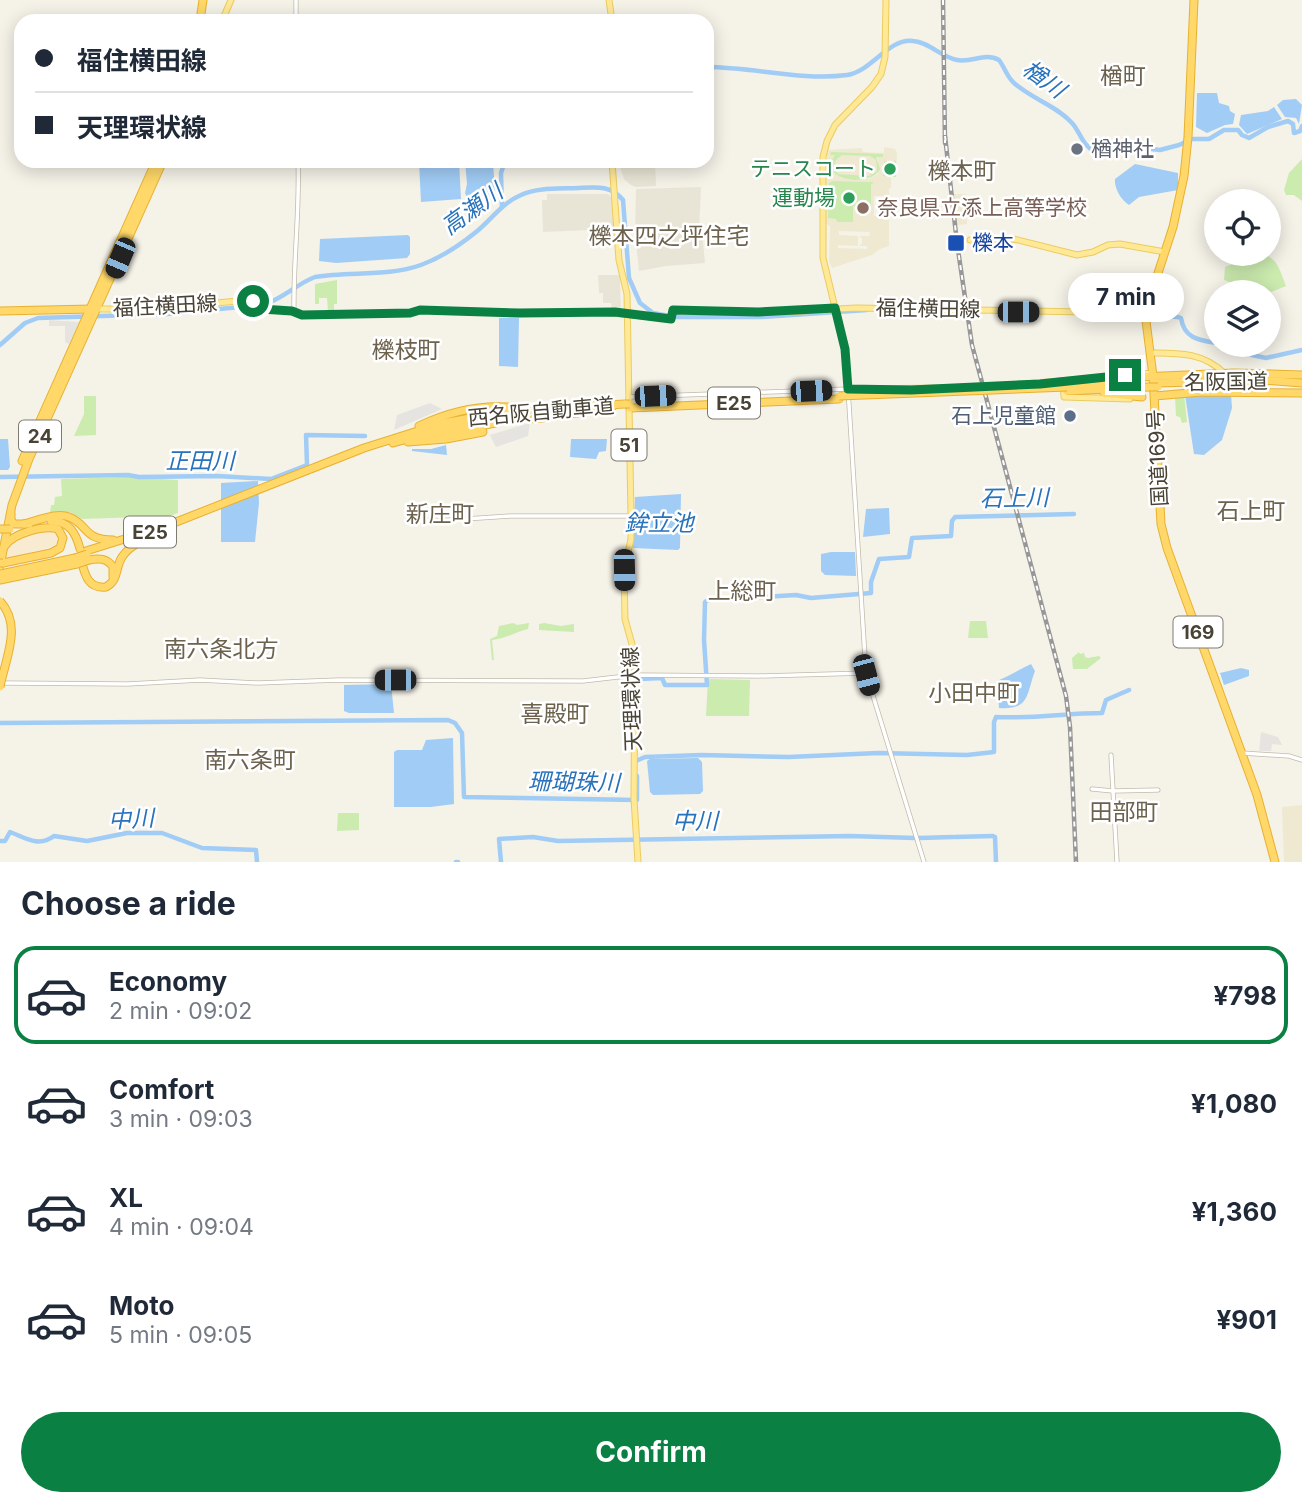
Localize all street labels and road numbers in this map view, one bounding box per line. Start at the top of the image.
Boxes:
street label: 福住横田線 [112,290,218,321]
street label: 福住横田線 [875,295,981,322]
street label: 名阪国道 [1184,368,1268,395]
road number: E25 [708,388,760,418]
street label: 西名阪自動車道 [467,393,615,430]
street label: 国道169号 [1142,409,1173,507]
road number: 24 [19,420,61,452]
road number: 51 [612,430,646,460]
road number: E25 [124,516,176,548]
road number: 169 [1174,617,1222,648]
street label: 天理環状線 [617,646,646,752]

